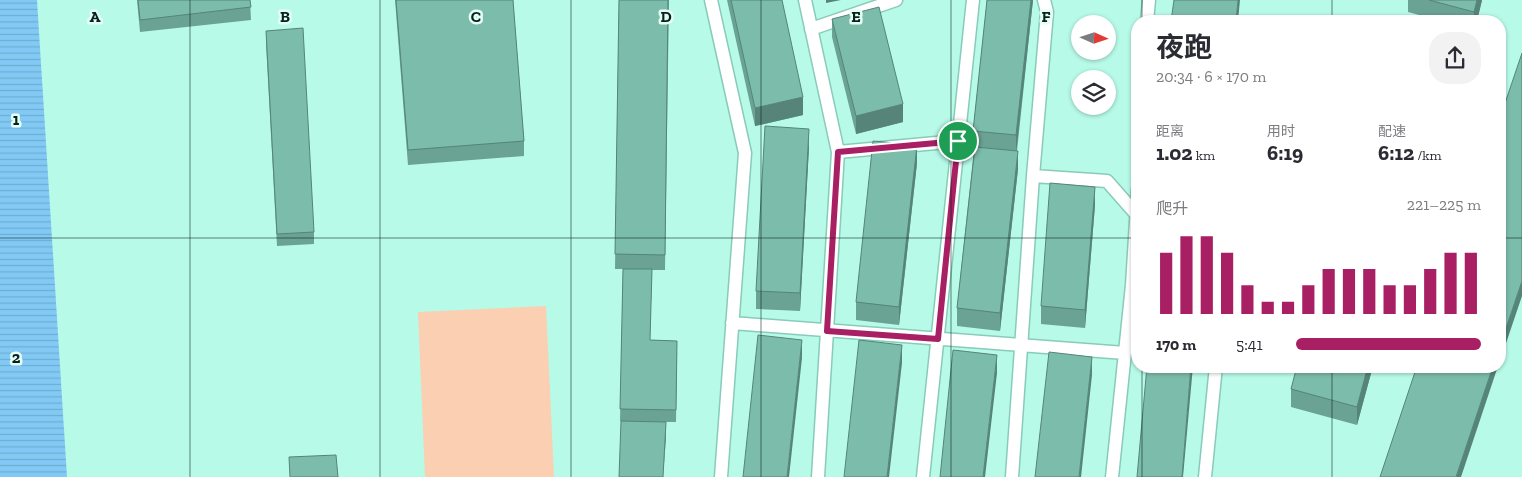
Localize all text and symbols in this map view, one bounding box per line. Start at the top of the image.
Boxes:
text: A [90,7,101,26]
text: B [280,7,290,26]
text: C [471,7,481,26]
text: D [660,7,672,26]
text: E [851,7,861,26]
text: F [1041,7,1051,26]
north arrow [1071,15,1116,60]
map controls [1071,15,1116,115]
text: 夜跑 [1156,31,1212,64]
button: share [1429,32,1481,84]
text: 20:34 · 6 × 170 m [1156,67,1266,86]
button: layers [1071,70,1116,115]
text: 1 [13,110,20,129]
pin [937,120,979,162]
text: 距离 [1156,123,1184,140]
text: 用时 [1267,123,1295,140]
text: 配速 [1378,123,1406,140]
icon: arrive [944,127,972,155]
text: 1.02 [1156,140,1193,165]
text: 6:19 [1267,140,1303,165]
text: 6:12 [1378,140,1414,165]
text: km [1193,147,1215,164]
text: /km [1414,147,1442,164]
text: 221–225 m [1407,195,1481,214]
text: 爬升 [1156,199,1188,218]
text: 170 m [1156,335,1196,354]
text: 5:41 [1236,335,1263,354]
text: 2 [12,348,21,367]

